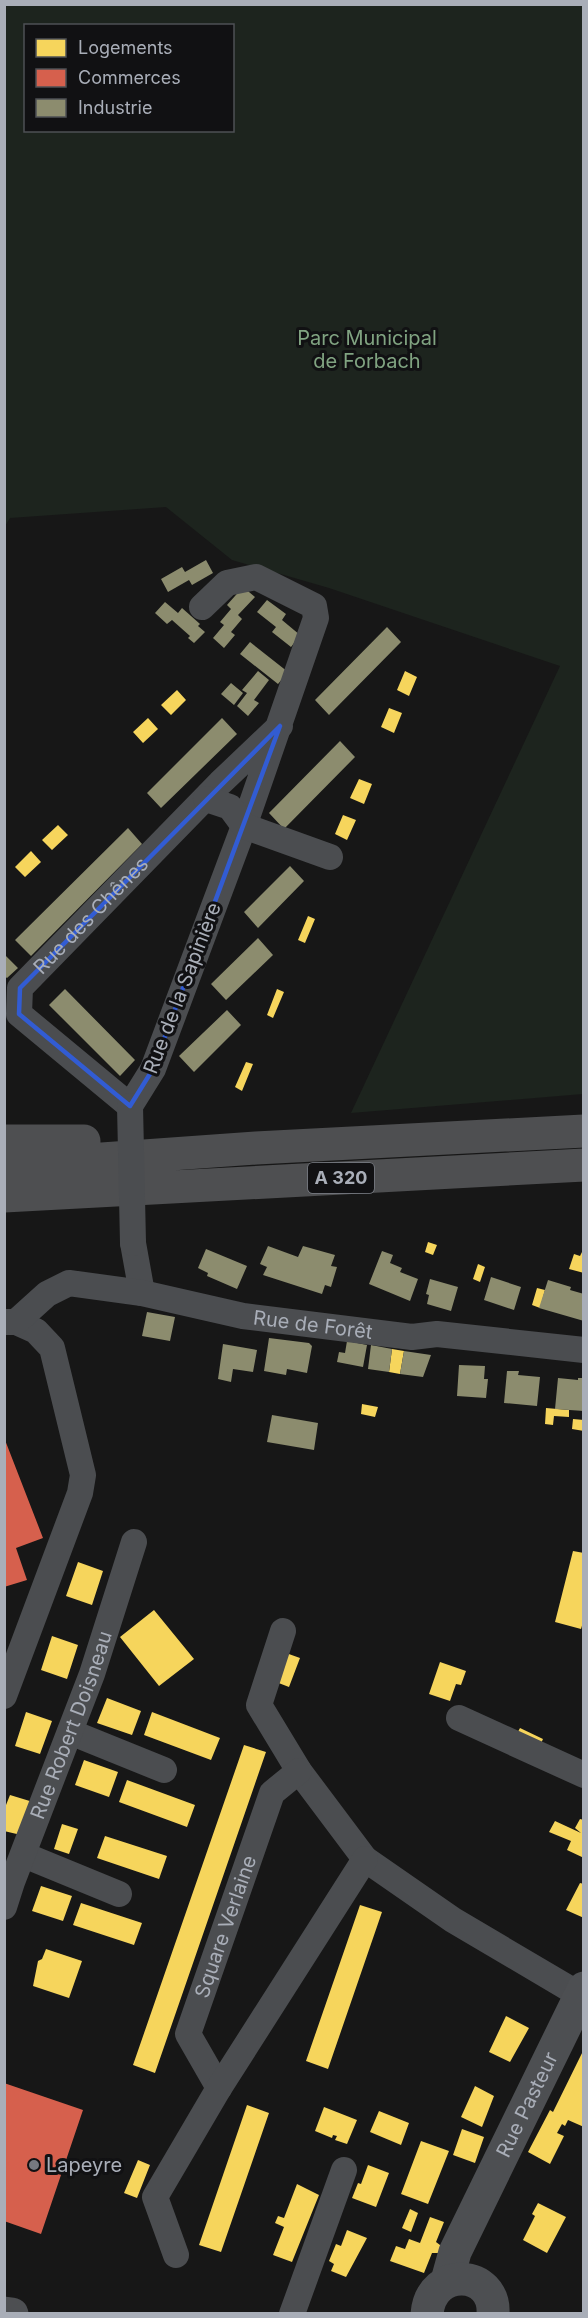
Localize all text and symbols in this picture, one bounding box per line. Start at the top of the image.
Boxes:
legend [24,24,234,132]
text: Logements [78,37,173,58]
text: Commerces [78,67,181,88]
text: Industrie [78,97,152,118]
park label: Parc Municipal de Forbach [297,326,437,373]
street label: Rue des Chênes [28,852,153,979]
street label: Rue de la Sapinière [138,899,226,1077]
road number: A 320 [308,1163,374,1193]
street label: Rue de Forêt [252,1305,374,1344]
street label: Rue Robert Doisneau [25,1628,117,1823]
street label: Square Verlaine [190,1852,261,2001]
street label: Rue Pasteur [491,2048,563,2161]
place label: Lapeyre [46,2153,122,2177]
marker: Lapeyre [27,2158,41,2172]

